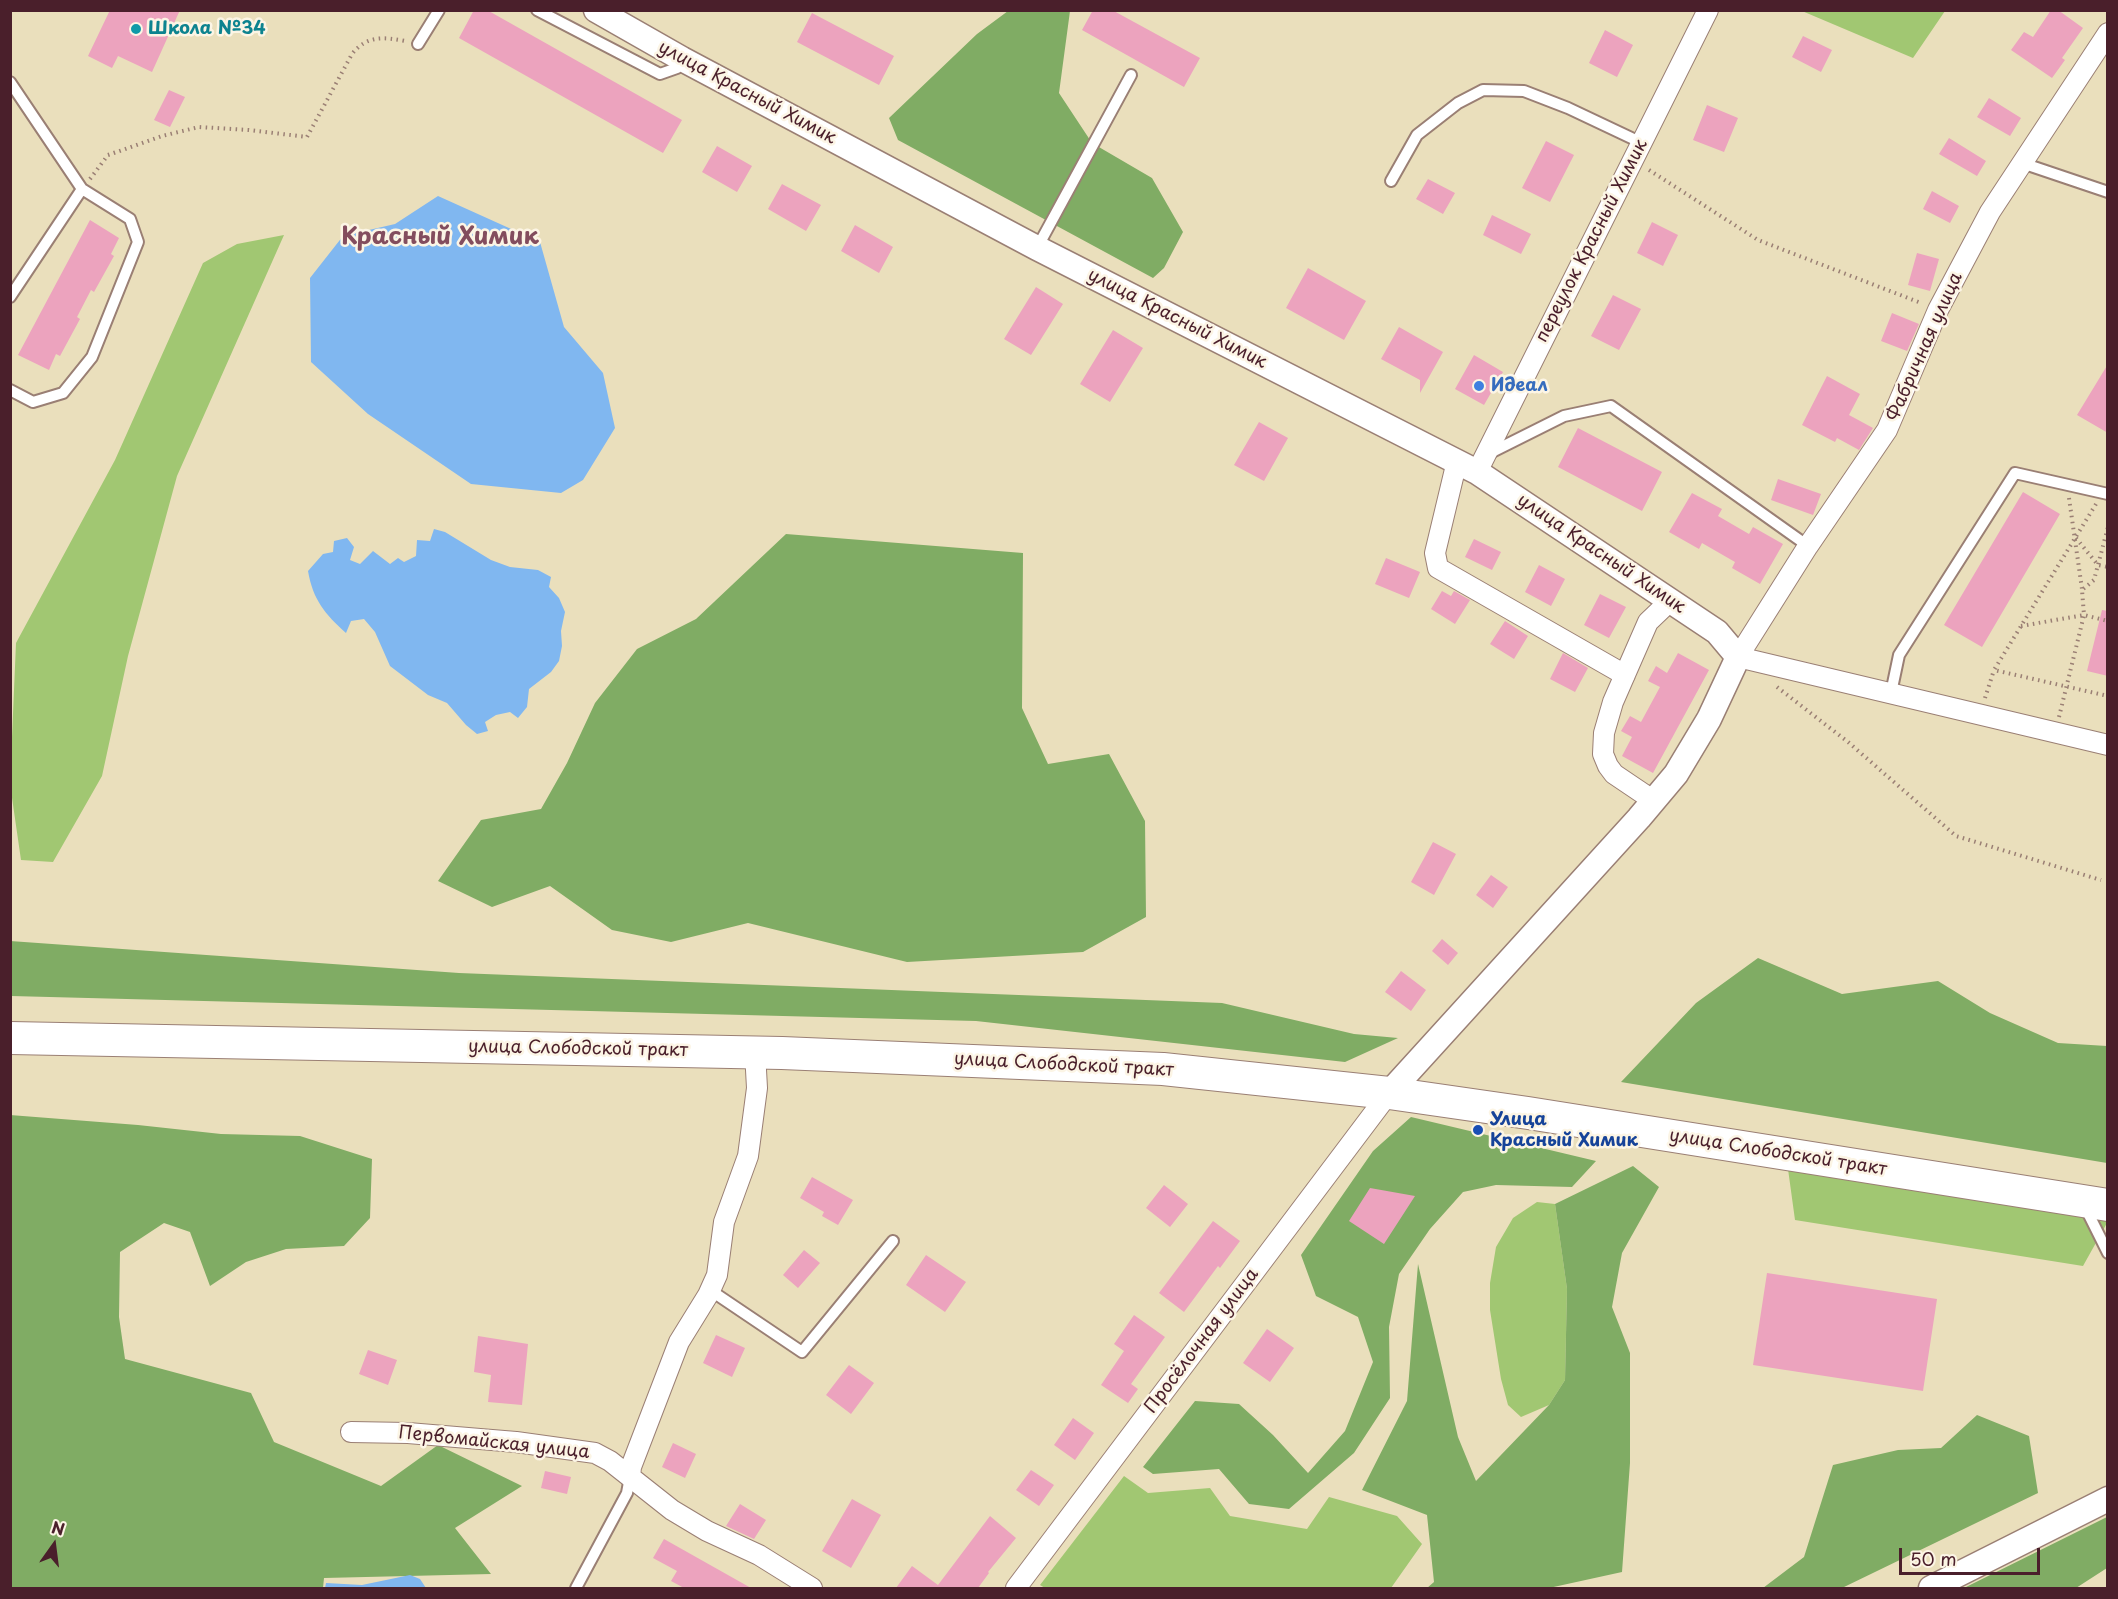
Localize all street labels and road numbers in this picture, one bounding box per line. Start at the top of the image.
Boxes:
street label: улица Красный Химик [654,37,840,149]
street label: переулок Красный Химик [1531,136,1653,346]
street label: улица Красный Химик [1084,264,1270,374]
street label: Фабричная улица [1882,269,1968,425]
street label: улица Красный Химик [1513,490,1689,618]
street label: улица Слободской тракт [468,1036,688,1062]
street label: улица Слободской тракт [954,1048,1174,1082]
street label: улица Слободской тракт [1668,1125,1888,1181]
street label: Просёлочная улица [1140,1264,1264,1418]
street label: Первомайская улица [397,1422,591,1464]

